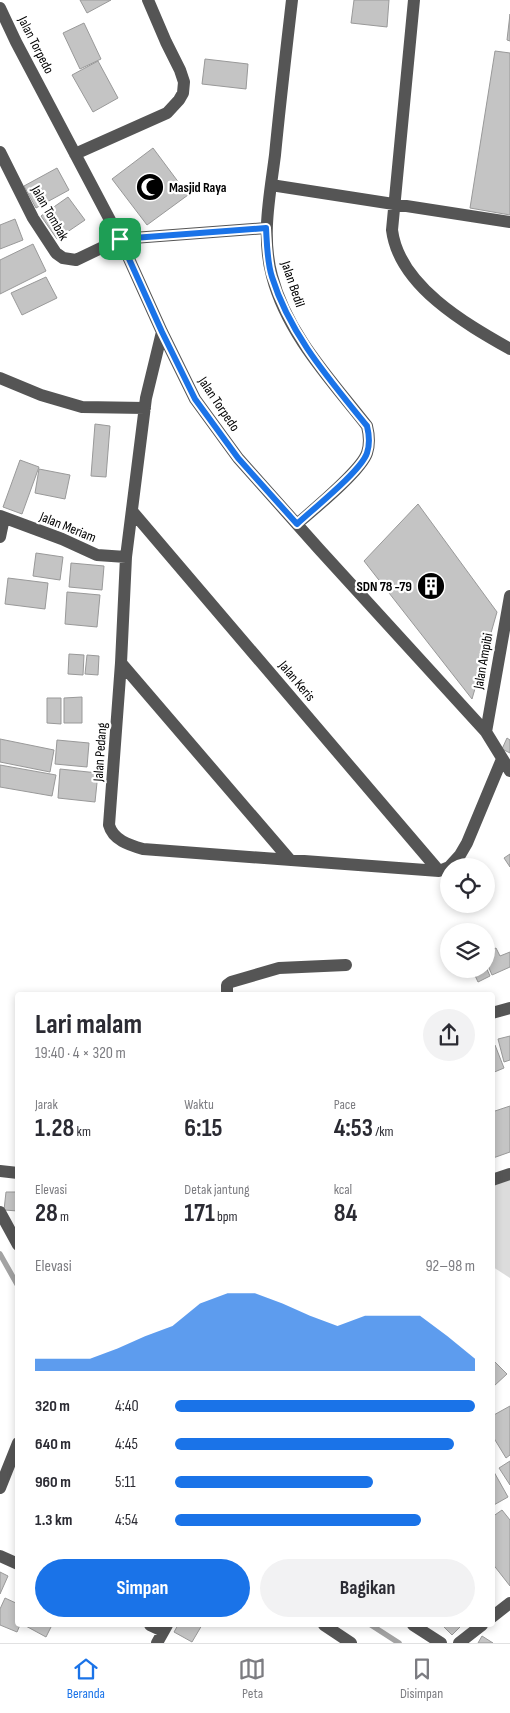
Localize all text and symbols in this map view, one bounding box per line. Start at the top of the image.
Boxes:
street label: Jalan Torpedo [14,13,58,77]
mosque icon: Masjid Raya [135,172,165,202]
place label: Masjid Raya [169,179,227,196]
street label: Jalan Tombak [27,182,73,244]
pin [99,218,141,260]
icon: arrive [106,225,134,253]
street label: Jalan Bedil [277,258,309,309]
street label: Jalan Torpedo [194,373,244,435]
street label: Jalan Meriam [36,508,99,546]
building icon: SDN 78 -79 [416,571,446,601]
place label: SDN 78 -79 [357,578,412,595]
street label: Jalan Ampibi [470,632,496,691]
street label: Jalan Keris [274,656,319,705]
street label: Jalan Pedang [89,722,111,783]
map controls [440,858,495,978]
button: locate [440,858,495,913]
button: layers [440,923,495,978]
text: Lari malam [35,1008,142,1041]
button: share [423,1009,475,1061]
text: 19:40 · 4 × 320 m [35,1044,126,1063]
text: Jarak [35,1096,58,1113]
text: Waktu [184,1096,214,1113]
text: Pace [334,1096,356,1113]
text: 1.28 [35,1113,74,1144]
text: 6:15 [184,1113,223,1144]
text: 4:53 [334,1113,373,1144]
text: km [74,1123,91,1140]
text: /km [373,1123,394,1140]
text: Elevasi [35,1181,67,1198]
text: Detak jantung [184,1181,250,1198]
text: kcal [334,1181,352,1198]
text: 28 [35,1198,58,1229]
text: 171 [184,1198,215,1229]
text: 84 [334,1198,357,1229]
text: m [58,1208,69,1225]
text: bpm [215,1208,238,1225]
text: Elevasi [35,1257,72,1276]
text: 92–98 m [425,1257,475,1276]
text: 320 m [35,1397,70,1416]
text: 4:40 [115,1397,139,1416]
text: 640 m [35,1435,71,1454]
text: 4:45 [115,1435,138,1454]
text: 960 m [35,1473,71,1492]
text: 5:11 [115,1473,136,1492]
text: 1.3 km [35,1511,72,1530]
text: 4:54 [115,1511,138,1530]
button: Simpan [35,1559,250,1617]
button: Bagikan [260,1559,475,1617]
tab: Beranda [67,1655,105,1702]
tab: Peta [238,1655,266,1702]
tab: Disimpan [400,1655,443,1702]

